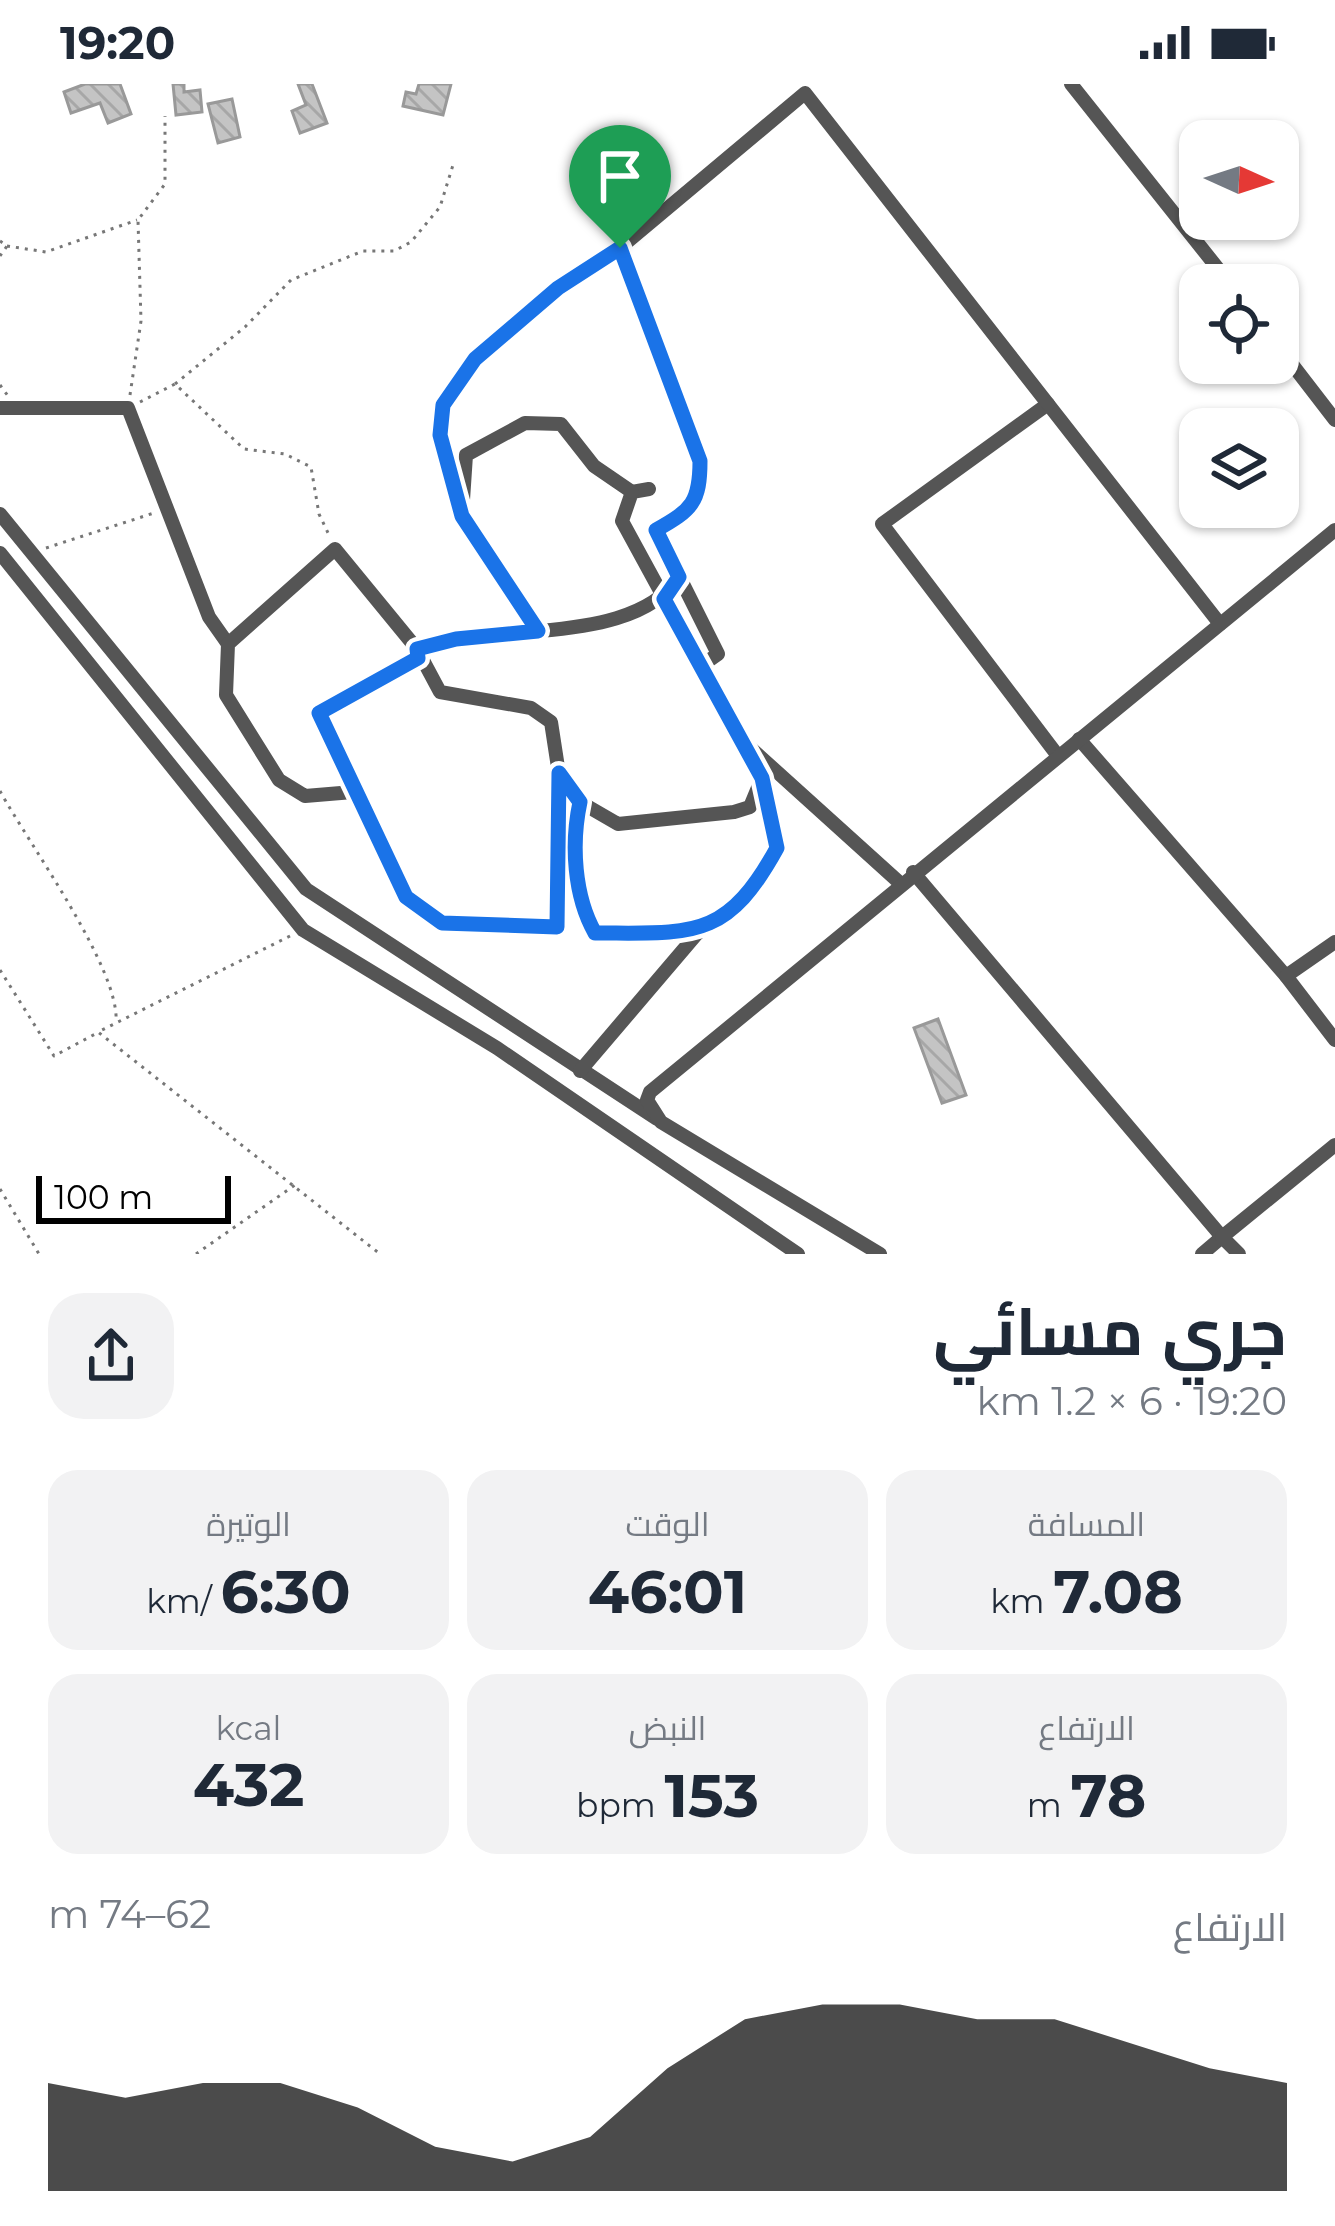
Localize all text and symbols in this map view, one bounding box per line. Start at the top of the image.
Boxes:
text: 19:20 [60,15,175,70]
north arrow [1179,120,1299,240]
map controls [1179,120,1299,528]
pin [569,125,671,248]
icon: arrive [587,143,653,209]
button: locate [1179,264,1299,384]
button: layers [1179,408,1299,528]
scale bar [36,1170,231,1223]
text: 100 m [54,1177,153,1217]
text: جري مسائي [933,1291,1287,1372]
button: share [48,1293,174,1419]
text: 19:20 · 6 × 1.2 km [977,1377,1287,1425]
text: الوتيرة [206,1504,291,1544]
text: الوقت [625,1504,710,1544]
text: المسافة [1028,1504,1145,1544]
text: 6:30 [221,1555,351,1628]
text: 46:01 [588,1555,747,1628]
text: 7.08 [1053,1555,1183,1628]
text: /km [146,1581,221,1621]
text: km [990,1581,1053,1621]
text: kcal [216,1708,281,1748]
text: النبض [629,1708,706,1748]
text: الارتفاع [1038,1708,1135,1748]
text: 432 [193,1748,304,1821]
text: 153 [664,1759,759,1832]
text: 78 [1070,1759,1146,1832]
text: bpm [576,1785,664,1825]
text: m [1027,1785,1070,1825]
text: 62–74 m [48,1890,211,1938]
text: الارتفاع [1173,1903,1287,1951]

